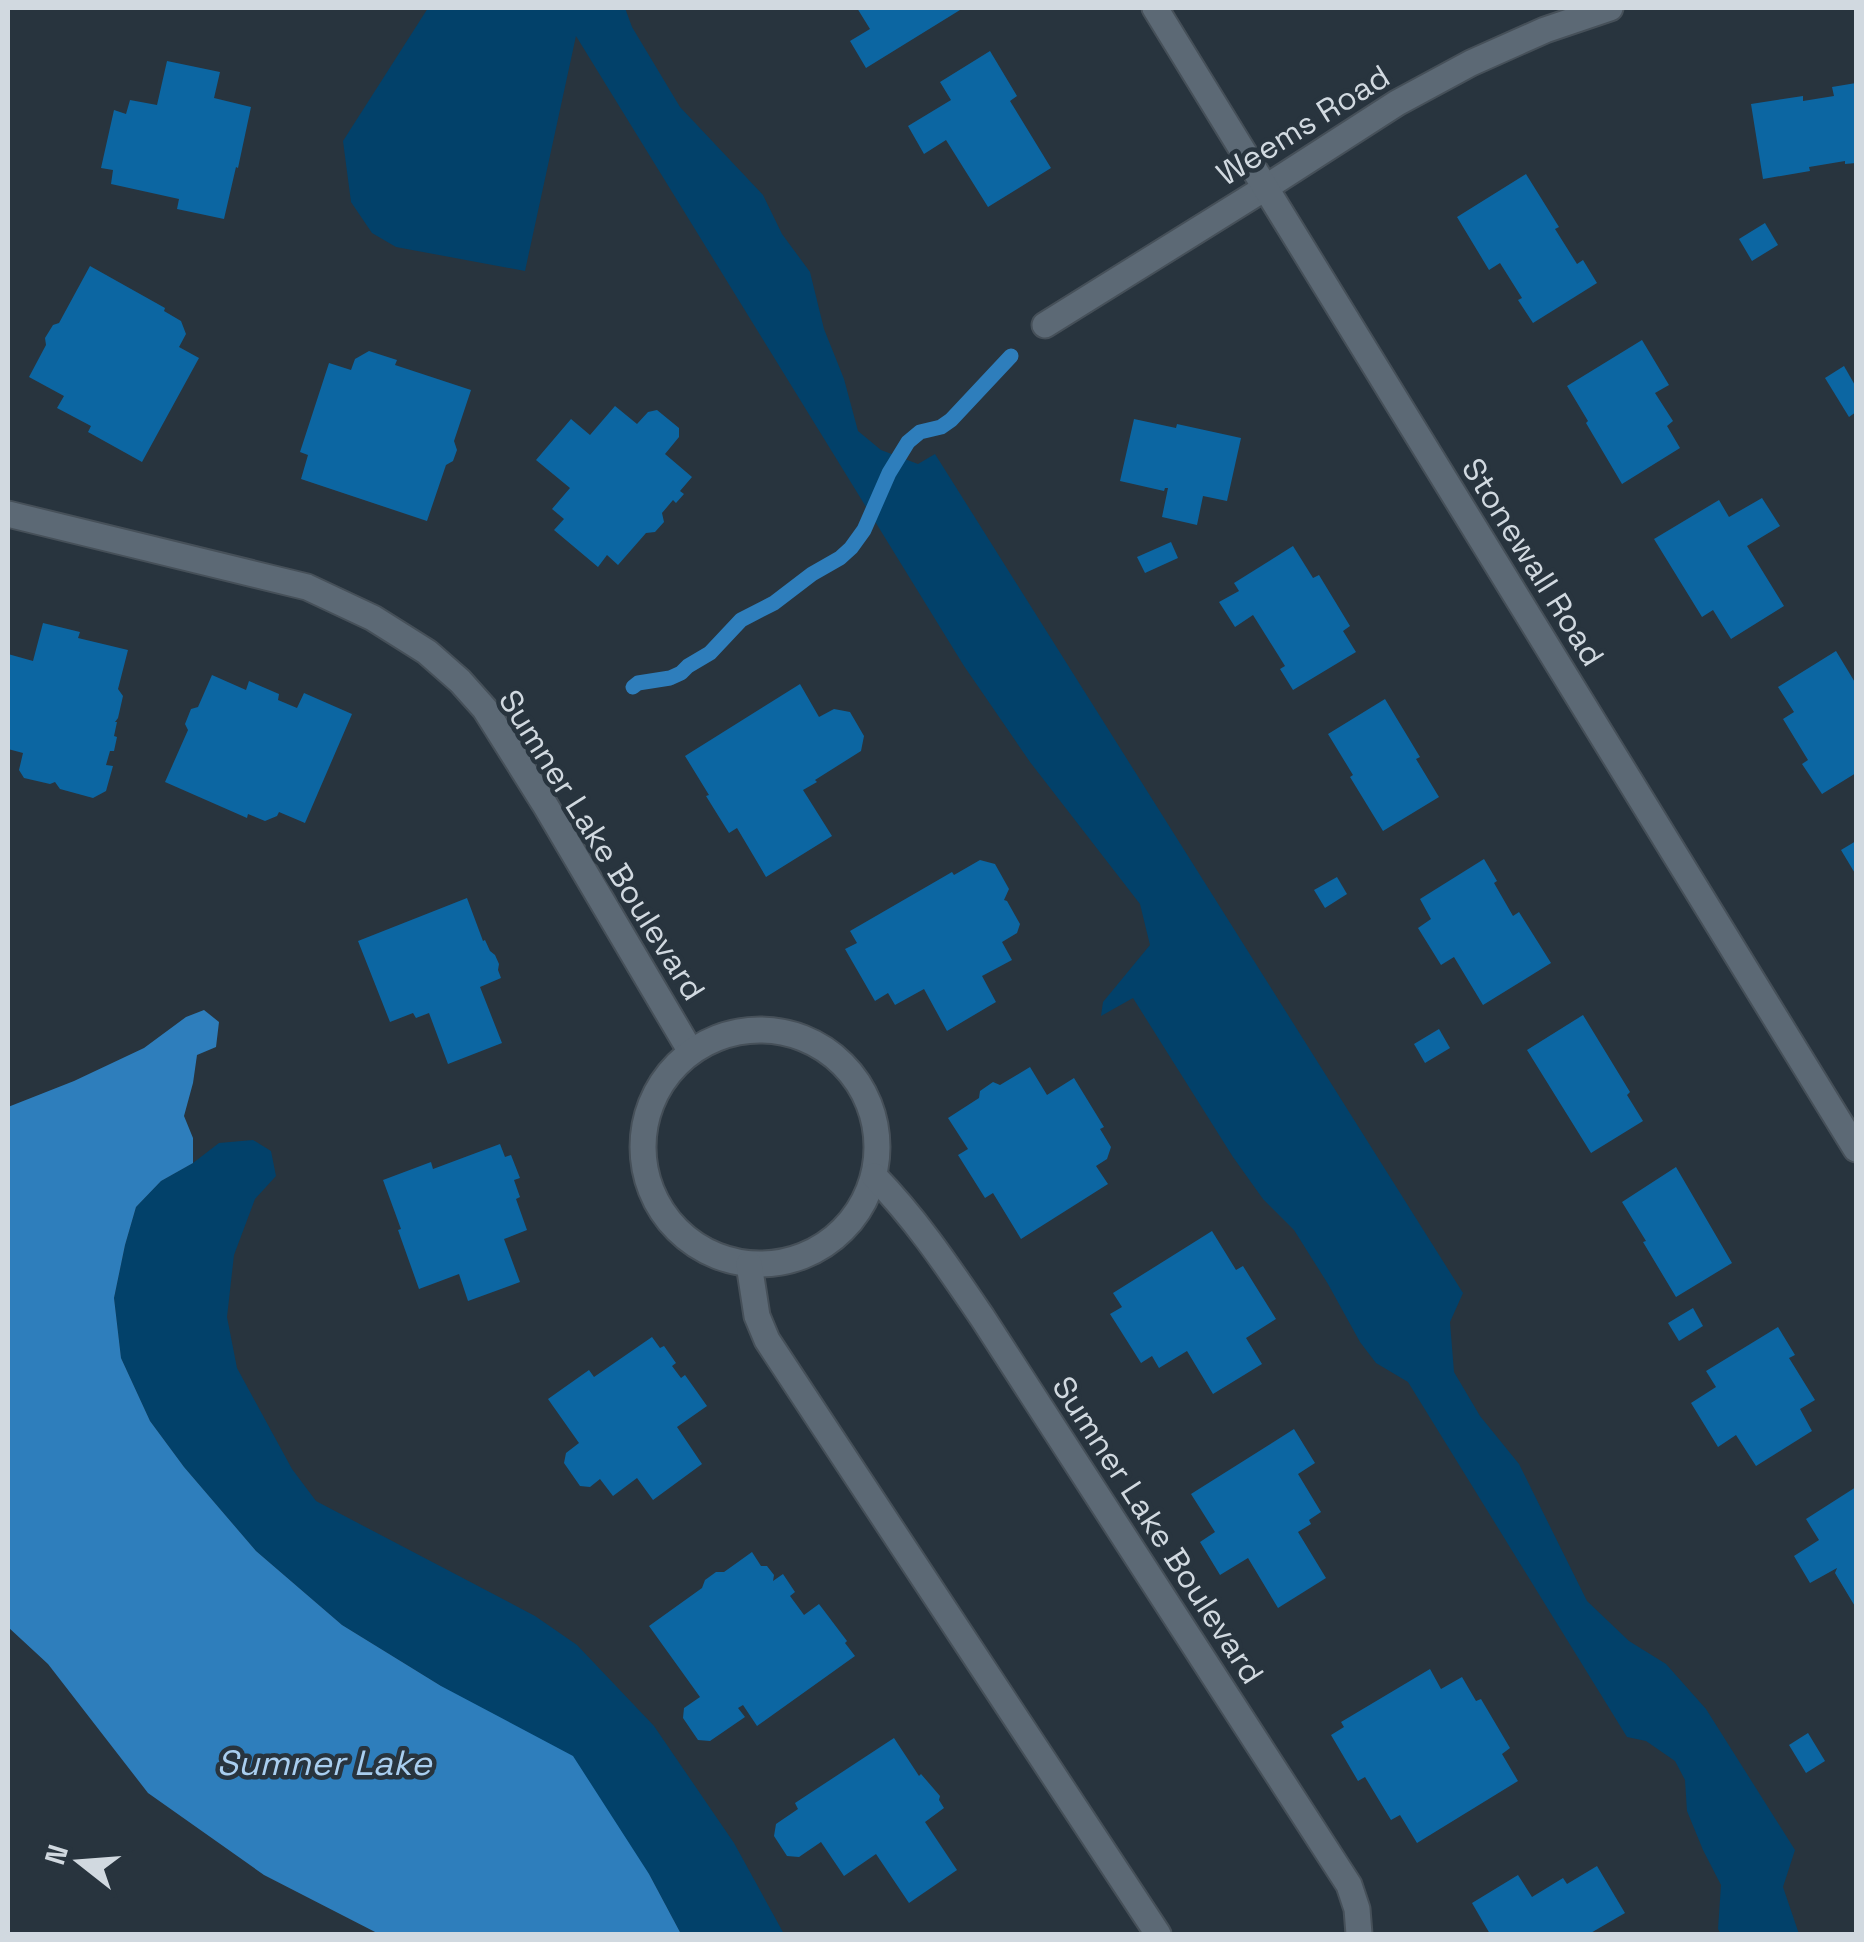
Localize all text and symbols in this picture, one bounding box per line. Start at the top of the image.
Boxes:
street label: Weems Road [1209,56,1397,194]
street label: Stonewall Road [1453,450,1613,674]
street label: Sumner Lake Boulevard [490,682,714,1008]
street label: Sumner Lake Boulevard [1043,1369,1273,1691]
water label: Sumner Lake [216,1741,433,1785]
north arrow [30,1812,130,1912]
text: N [36,1840,76,1869]

